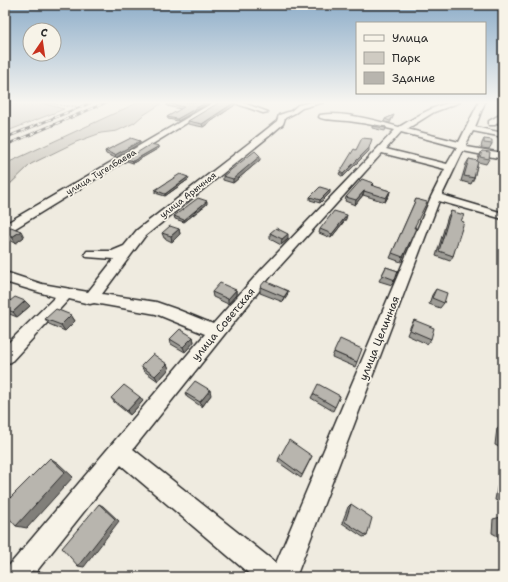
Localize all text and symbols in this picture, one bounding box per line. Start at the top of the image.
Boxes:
north arrow [22,22,62,62]
legend [356,22,486,94]
text: С [39,25,49,41]
text: Улица [392,30,429,46]
text: Парк [392,50,421,66]
text: Здание [392,70,436,86]
street label: улица Тугелбаева [64,146,139,198]
street label: улица Арычная [157,169,219,221]
street label: улица Советская [188,285,258,364]
street label: улица Целинная [356,294,403,383]

